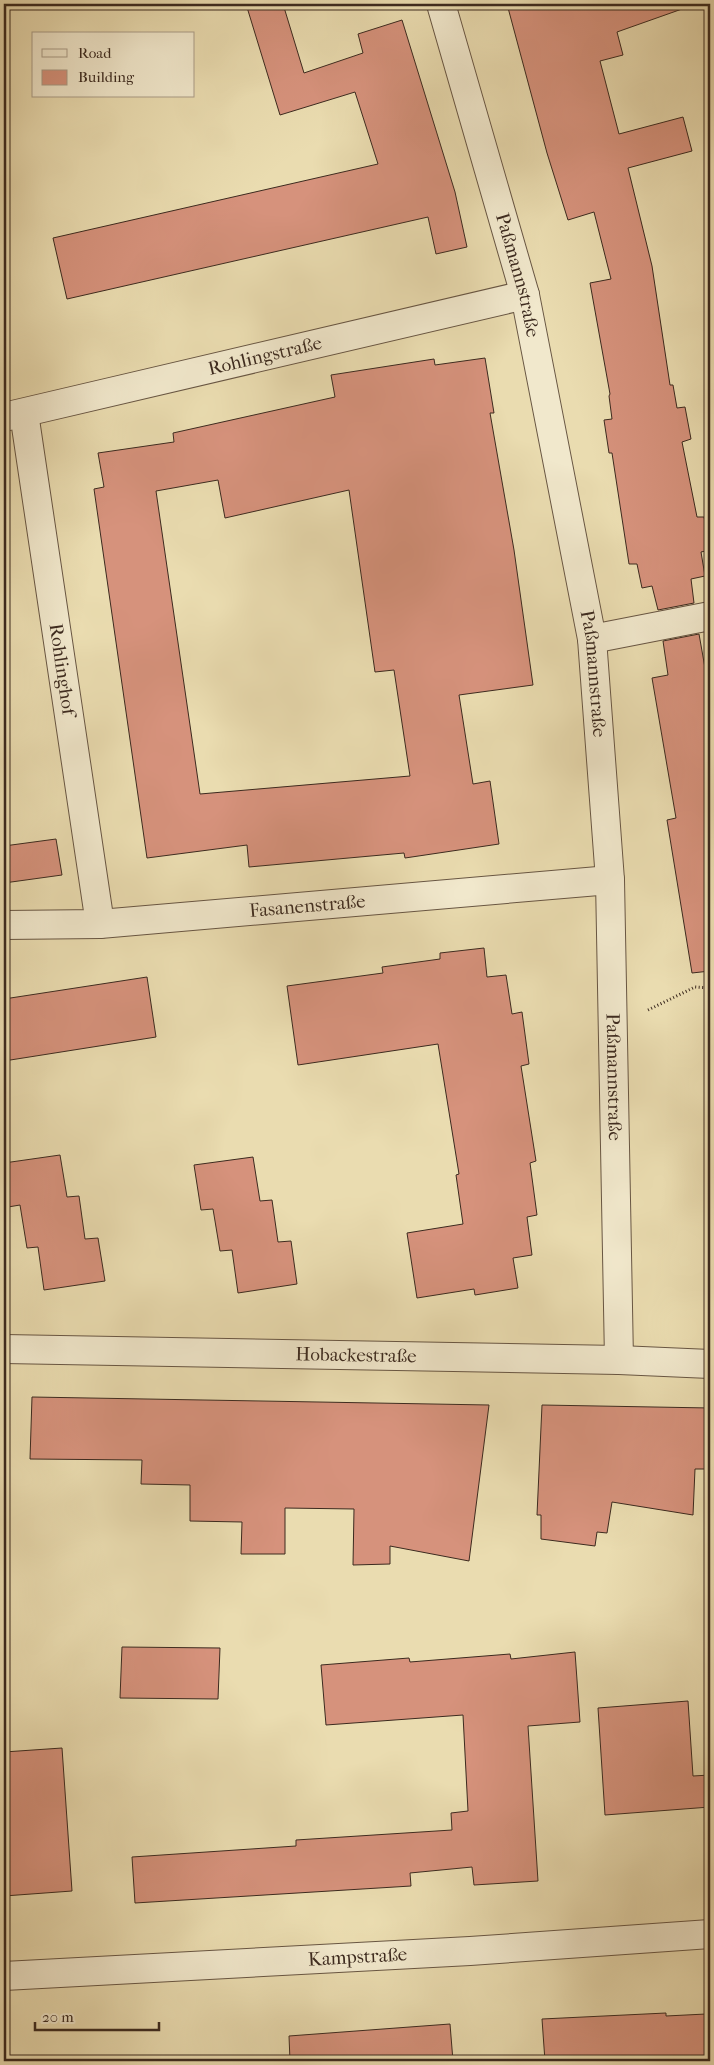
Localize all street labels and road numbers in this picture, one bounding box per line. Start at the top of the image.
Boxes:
street label: Paßmannstraße [491,211,544,339]
street label: Rohlingstraße [206,332,324,380]
street label: Paßmannstraße [576,608,610,738]
street label: Rohlinghof [44,622,80,720]
street label: Fasanenstraße [248,890,366,922]
street label: Paßmannstraße [601,1013,626,1141]
street label: Hobackestraße [295,1343,417,1367]
street label: Kampstraße [307,1943,408,1971]

